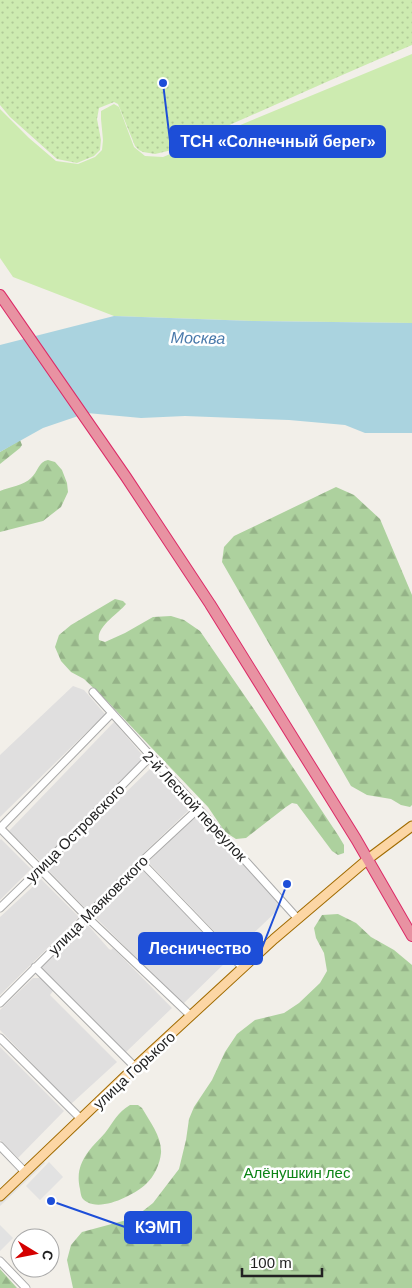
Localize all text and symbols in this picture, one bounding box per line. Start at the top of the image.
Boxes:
callout: ТСН «Солнечный берег» [170,126,385,157]
text: ТСН «Солнечный берег» [180,133,376,150]
water label: Москва [171,329,226,347]
street label: 2-й Лесной переулок [139,747,251,865]
street label: улица Островского [22,780,128,886]
street label: улица Маяковского [45,852,151,958]
callout: Лесничество [139,933,262,964]
text: Лесничество [149,940,251,957]
street label: улица Горького [90,1028,178,1112]
park label: Алёнушкин лес [244,1164,351,1181]
callout: КЭМП [125,1212,191,1243]
text: КЭМП [135,1219,181,1236]
north arrow [10,1228,60,1278]
scale bar [242,1246,322,1278]
text: С [39,1249,57,1262]
text: 100 m [250,1254,292,1271]

